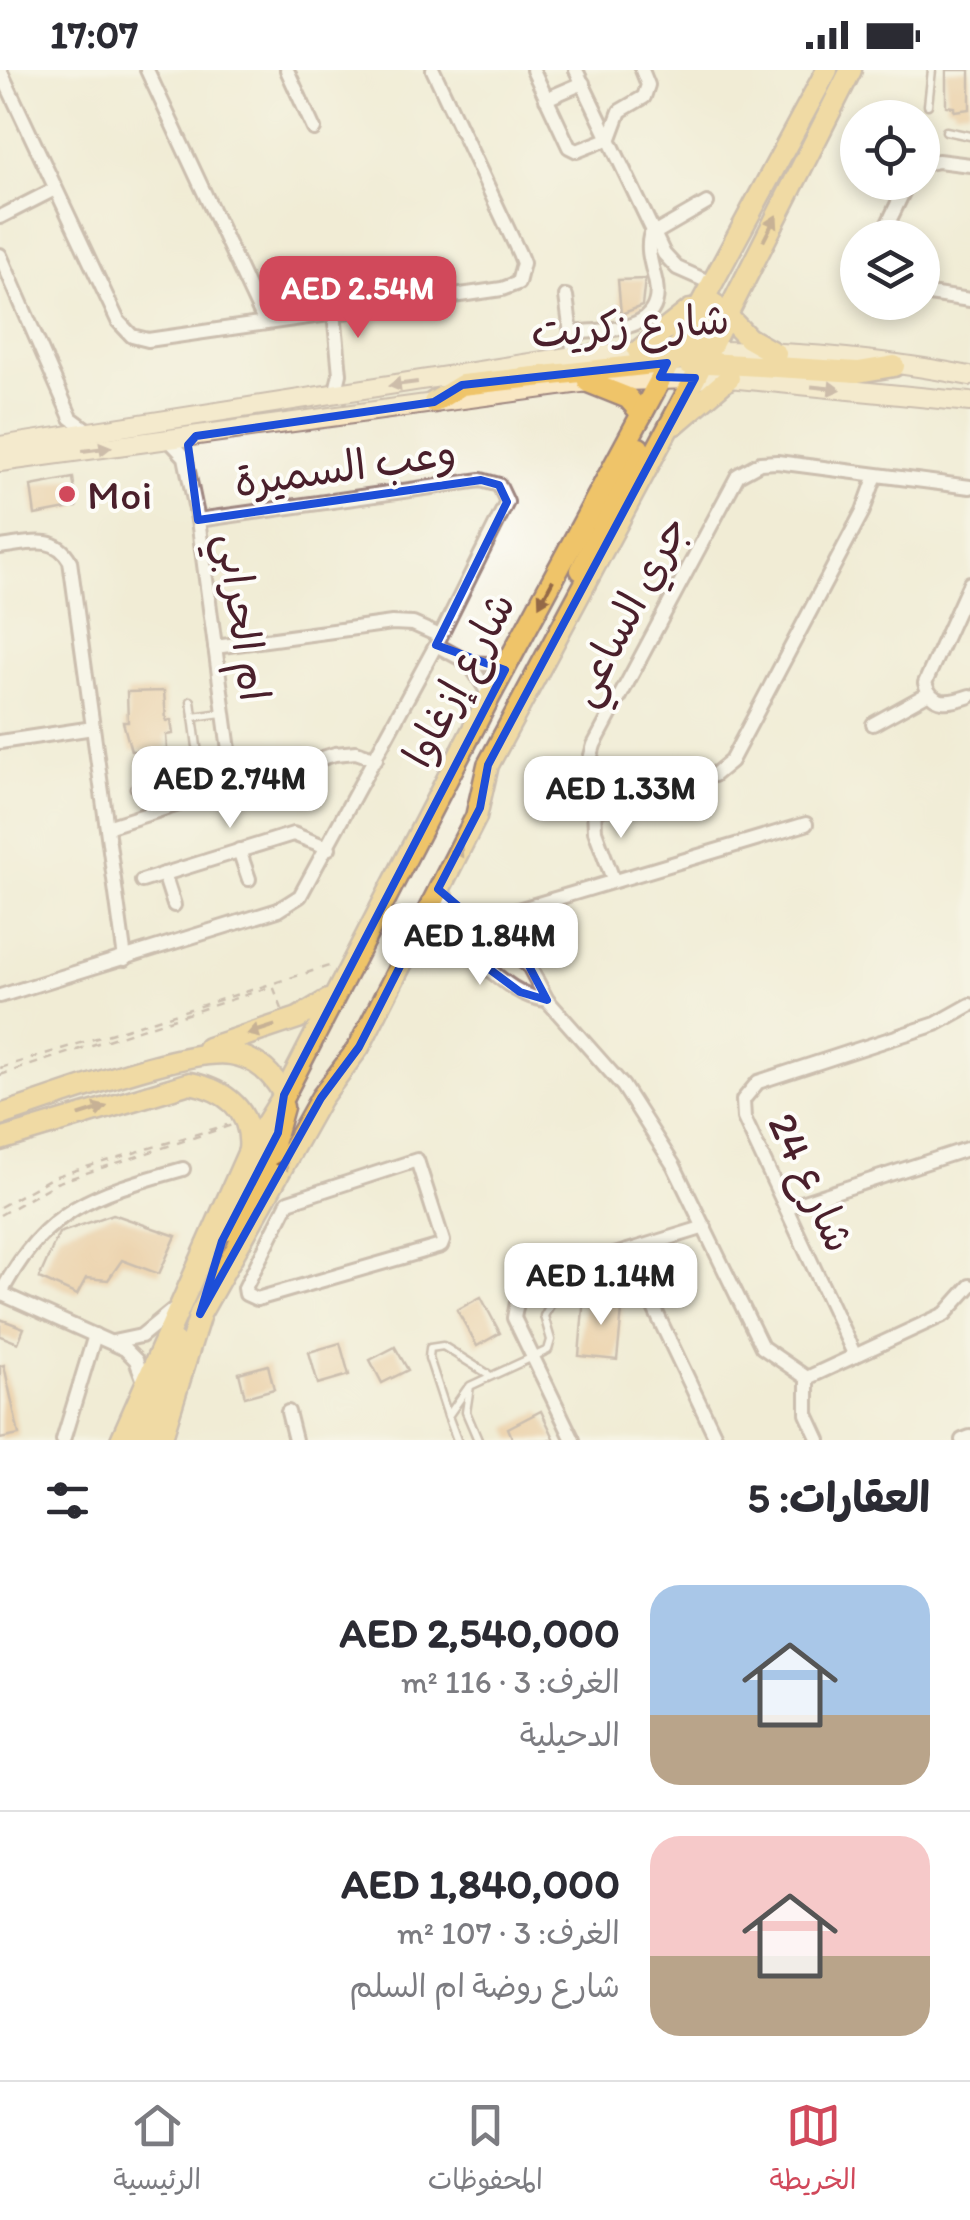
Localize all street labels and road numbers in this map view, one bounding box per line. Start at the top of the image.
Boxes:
street label: شارع زكريت [529,293,731,362]
street label: وعب السميرة [231,426,459,507]
street label: جري الساعي [556,507,708,719]
street label: ام الحرابي [196,530,281,706]
street label: شارع إزغاوا [391,583,529,777]
street label: شارع 24 [754,1105,866,1262]

